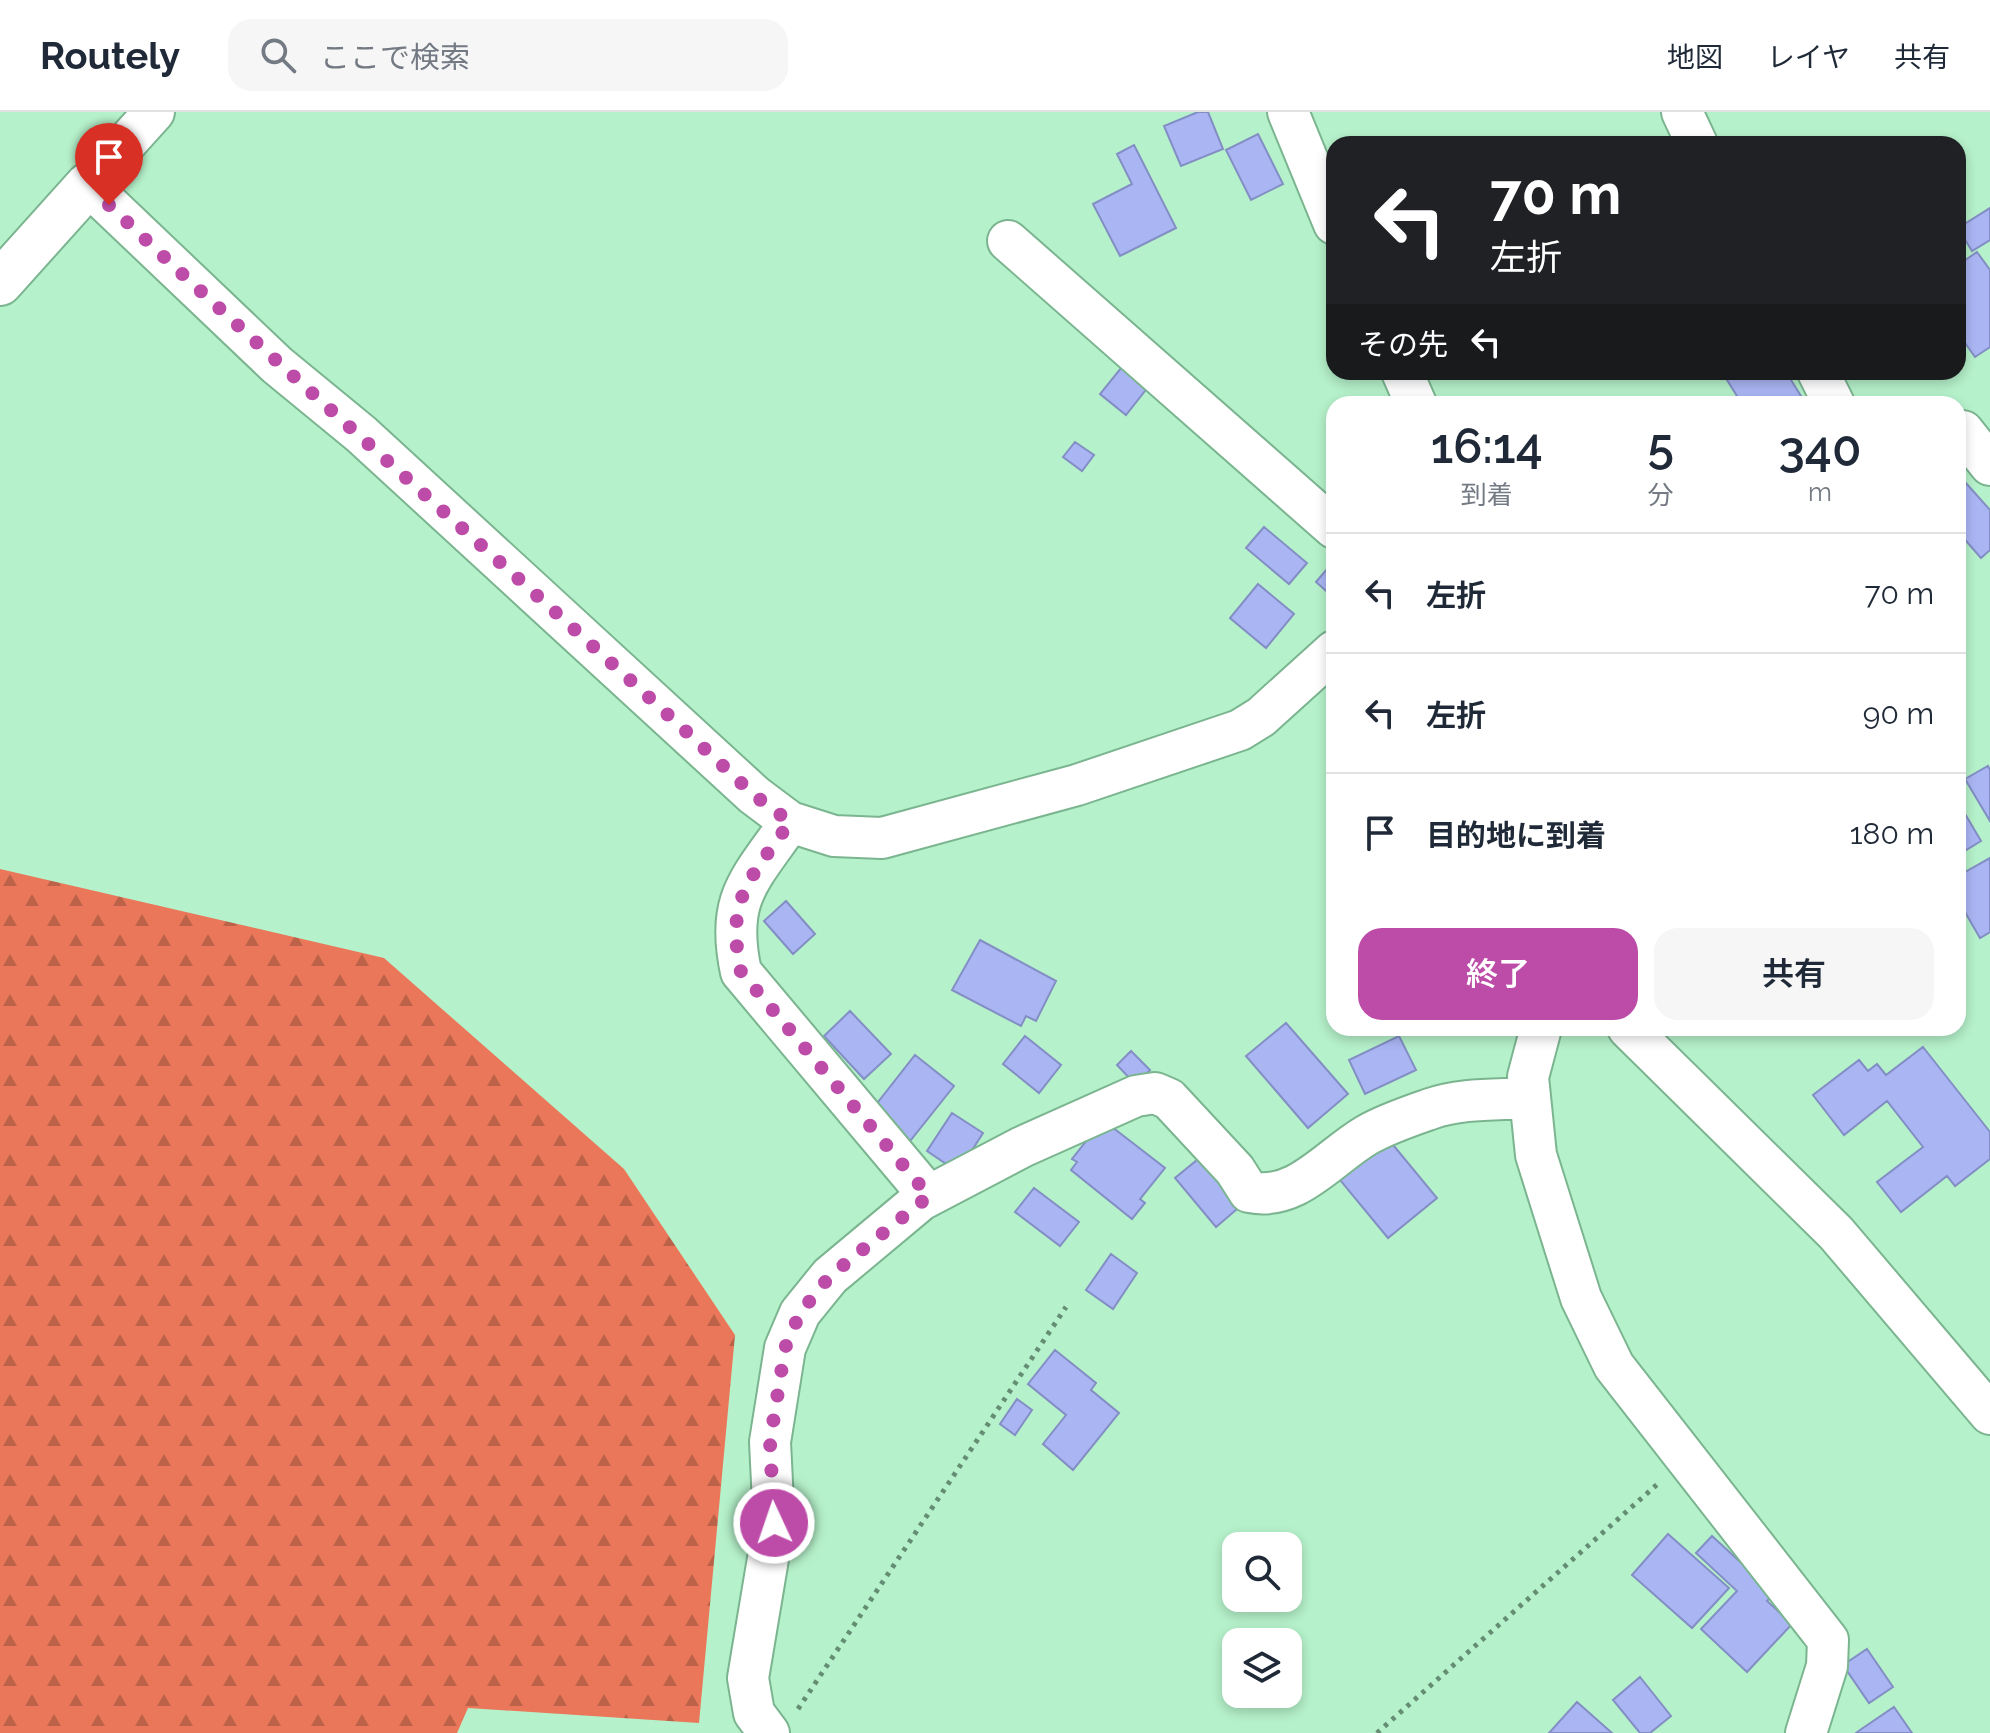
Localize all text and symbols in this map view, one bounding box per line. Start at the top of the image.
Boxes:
search box [228,19,788,91]
text: Routely [40,33,180,78]
icon: search [256,33,300,77]
text: ここで検索 [320,40,470,75]
text: 地図 [1667,41,1723,74]
text: レイヤ [1767,41,1850,74]
text: 共有 [1894,41,1950,74]
pin [75,123,143,205]
icon: arrive [87,135,131,179]
text: 70 m [1490,161,1621,227]
icon: left [1358,168,1462,272]
text: 左折 [1490,236,1562,278]
icon: left [1464,320,1508,364]
text: その先 [1358,327,1448,362]
text: 16:14 [1431,418,1543,474]
text: 5 [1647,418,1674,474]
text: 340 [1778,421,1861,477]
text: m [1808,477,1832,507]
text: 到着 [1461,480,1513,510]
text: 分 [1648,480,1674,510]
icon: left [1358,571,1402,615]
text: 70 m [1864,576,1934,611]
text: 左折 [1426,578,1486,613]
icon: left [1358,691,1402,735]
text: 90 m [1863,696,1934,731]
text: 左折 [1426,698,1486,733]
icon: arrive [1358,811,1402,855]
text: 180 m [1850,816,1934,851]
text: 目的地に到着 [1426,818,1606,853]
button: 終了 [1358,928,1638,1020]
button: 共有 [1654,928,1934,1020]
position arrow [732,1481,816,1565]
map controls [1222,1532,1302,1708]
button: search [1222,1532,1302,1612]
button: layers [1222,1628,1302,1708]

